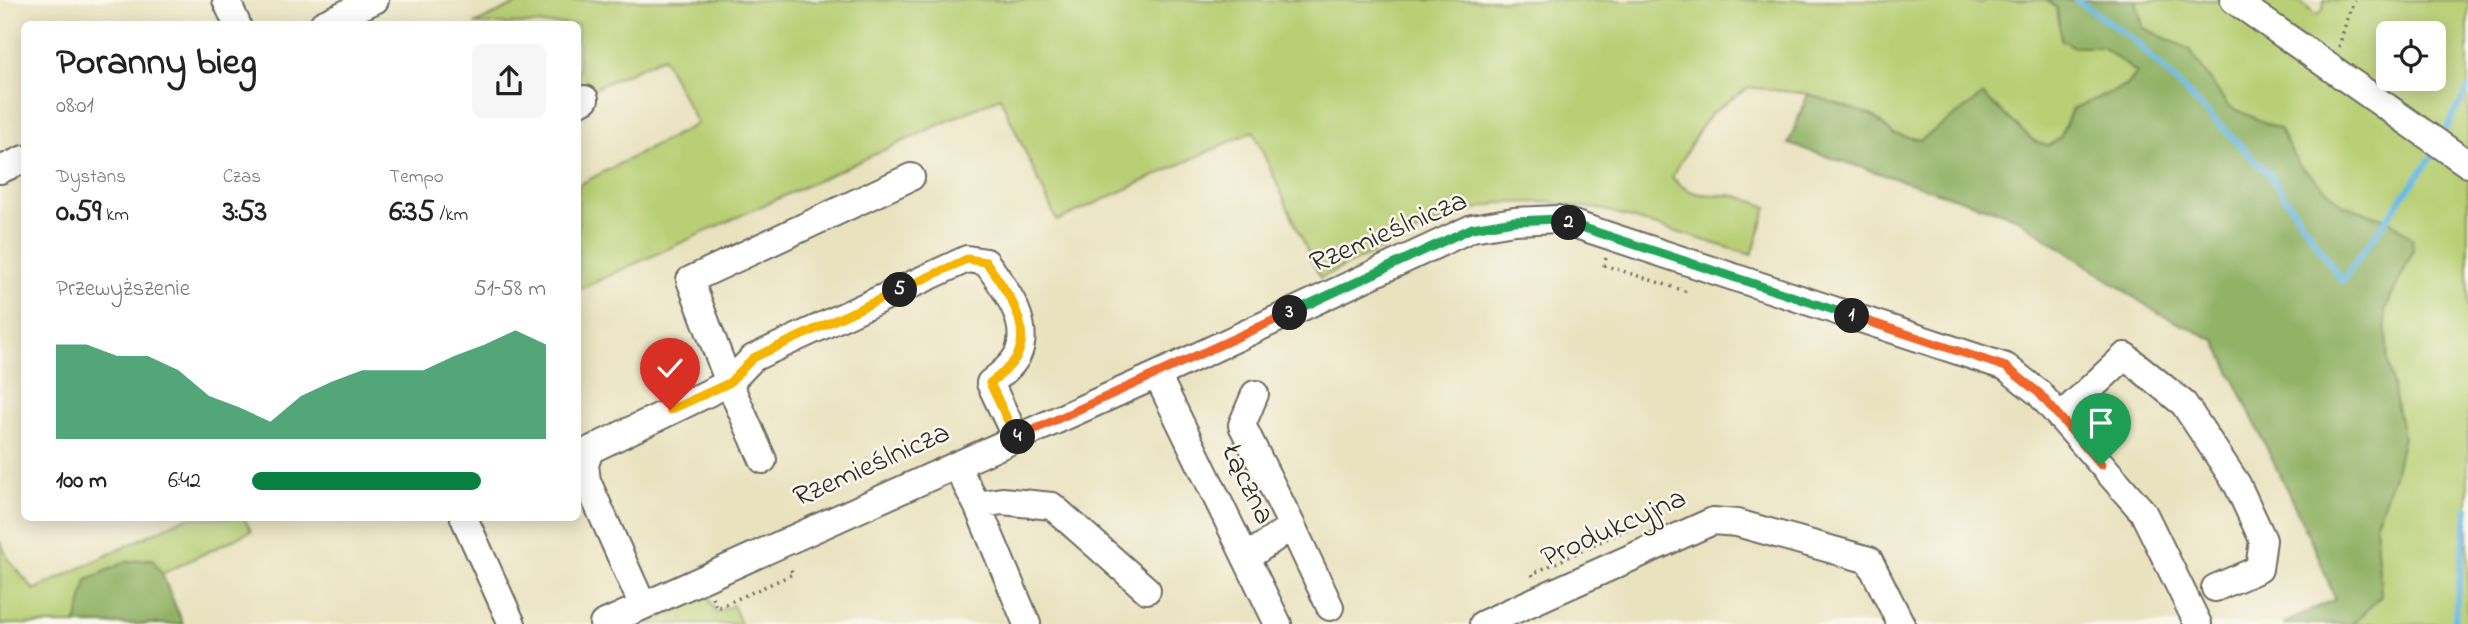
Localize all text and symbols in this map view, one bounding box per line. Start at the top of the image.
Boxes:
map controls [2376,21,2446,91]
button: locate [2376,21,2446,91]
text: Poranny bieg [56,36,257,92]
button: share [472,44,546,118]
text: 08:01 [56,90,94,123]
text: Dystans [56,164,126,191]
text: Czas [223,164,261,191]
text: Tempo [389,164,444,191]
street label: Rzemieślnicza [1303,180,1475,286]
text: 0.59 [56,191,101,235]
text: 3:53 [223,191,267,235]
text: 6:35 [389,191,435,235]
text: km [101,202,129,229]
text: /km [435,202,468,229]
pin: 2 [1552,206,1586,241]
text: 2 [1564,209,1573,236]
pin: 5 [883,272,918,308]
text: Przewyższenie [56,273,190,306]
text: 51–58 m [474,273,546,306]
text: 5 [894,276,905,303]
pin: 3 [1272,296,1308,330]
pin: 1 [1834,298,1870,334]
text: 3 [1286,299,1293,326]
text: 1 [1848,302,1855,329]
pin [640,338,700,410]
icon: check [651,349,689,387]
pin [2071,393,2131,465]
icon: arrive [2082,404,2120,442]
street label: Rzemieślnicza [787,412,957,520]
pin: 4 [1000,420,1036,454]
text: 4 [1014,423,1021,450]
street label: Łączna [1208,437,1285,532]
text: 100 m [56,465,107,498]
text: 6:42 [168,465,201,498]
street label: Produkcyjna [1534,477,1694,581]

